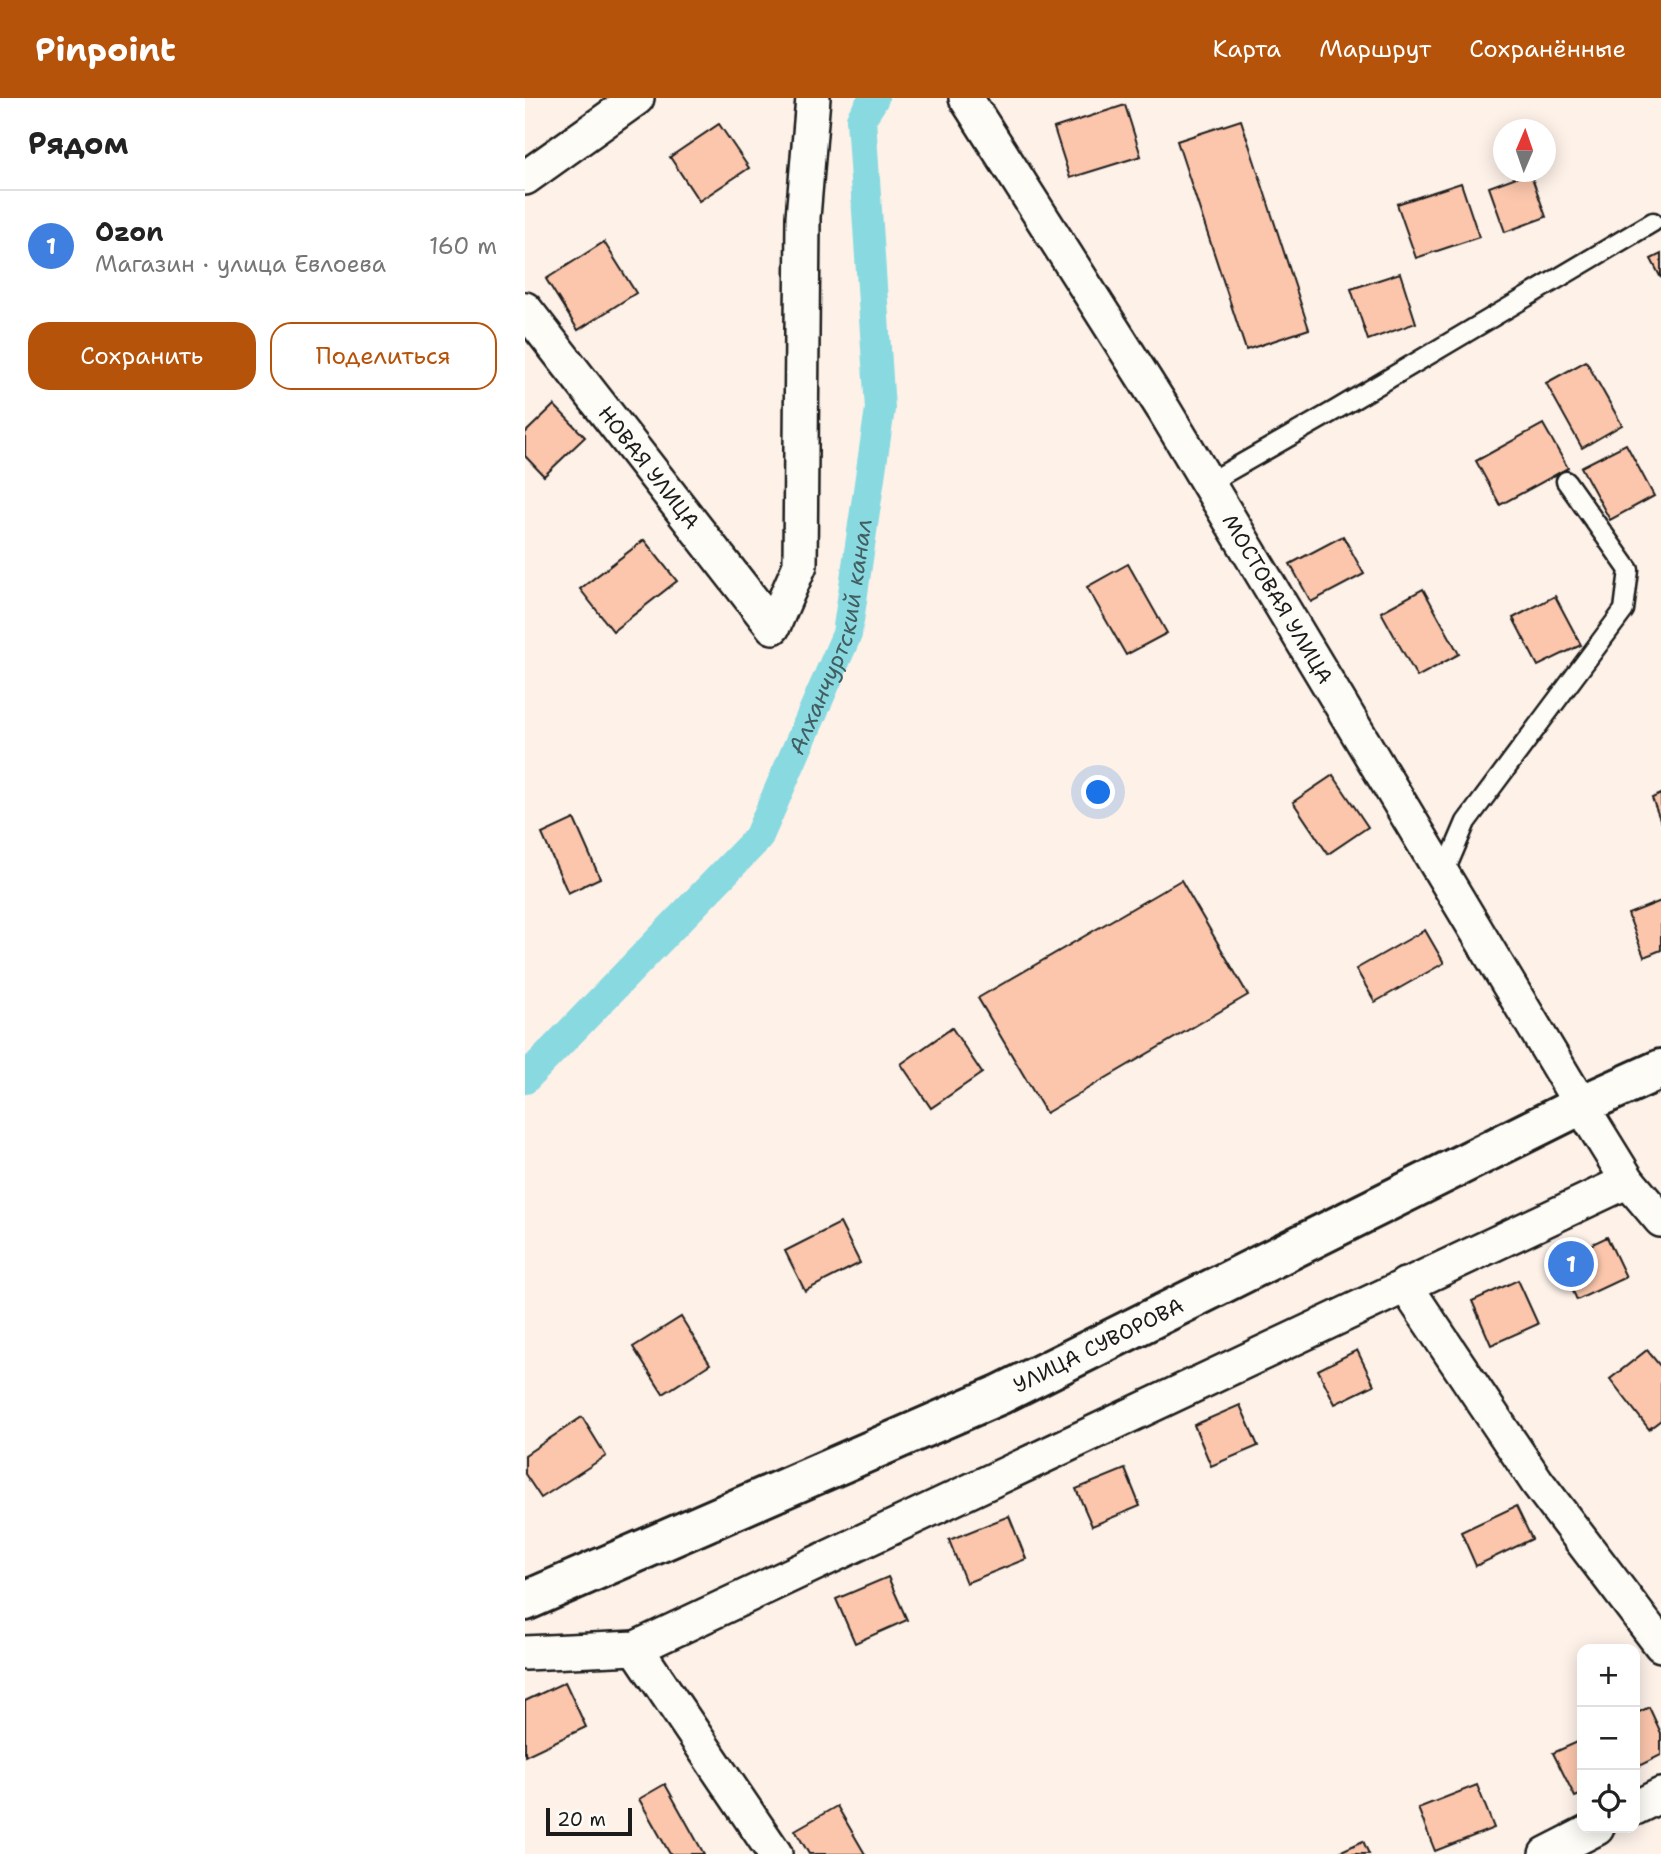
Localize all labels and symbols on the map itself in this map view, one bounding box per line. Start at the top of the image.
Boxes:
north arrow [1493,119,1556,182]
street label: НОВАЯ УЛИЦА [592,400,706,535]
street label: МОСТОВАЯ УЛИЦА [1216,509,1339,689]
water label: Алханчуртский канал [781,517,879,759]
your location [1081,775,1115,809]
pin: 1 [1548,1238,1594,1290]
street label: УЛИЦА СУВОРОВА [1009,1291,1188,1400]
scale bar [546,1805,632,1837]

